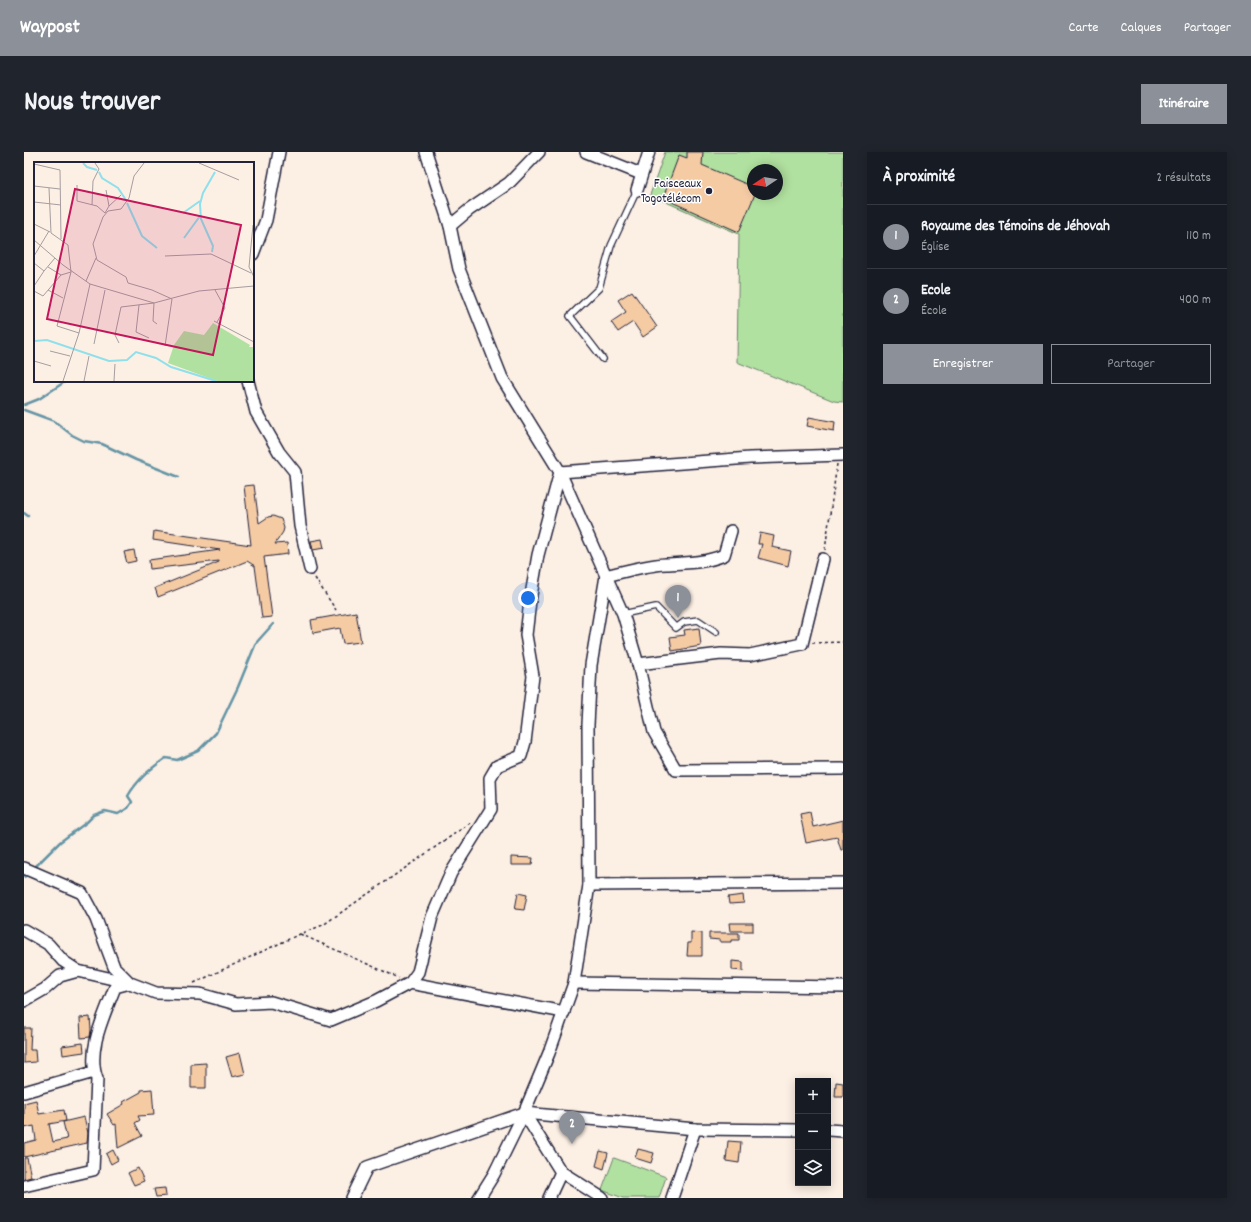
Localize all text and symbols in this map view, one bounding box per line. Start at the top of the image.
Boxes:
text: Waypost [20,15,80,42]
text: Carte [1069,18,1099,38]
text: Calques [1121,18,1162,38]
text: Partager [1184,18,1231,38]
text: Nous trouver [24,84,160,124]
button: Itinéraire [1141,84,1227,124]
inset map [34,162,254,382]
north arrow [747,164,783,200]
text: À proximité [883,166,955,190]
text: 2 résultats [1157,169,1211,188]
place label: Faisceaux Togotélécom [641,175,701,209]
marker: Faisceaux Togotélécom [704,186,714,196]
text: Royaume des Témoins de Jéhovah [921,216,1110,238]
text: 1 [895,227,897,246]
text: 110 m [1186,227,1211,246]
text: Église [921,238,949,257]
text: Ecole [921,280,951,302]
text: 2 [893,291,899,310]
text: 400 m [1180,291,1211,310]
text: École [921,302,947,321]
button: Enregistrer [883,344,1043,384]
button: Partager [1051,344,1211,384]
pin: 1 [665,585,691,618]
your location [518,588,538,608]
map controls [795,1078,831,1186]
button: + [795,1078,831,1114]
pin: 2 [559,1111,585,1144]
button: − [795,1114,831,1150]
button: layers [795,1150,831,1186]

